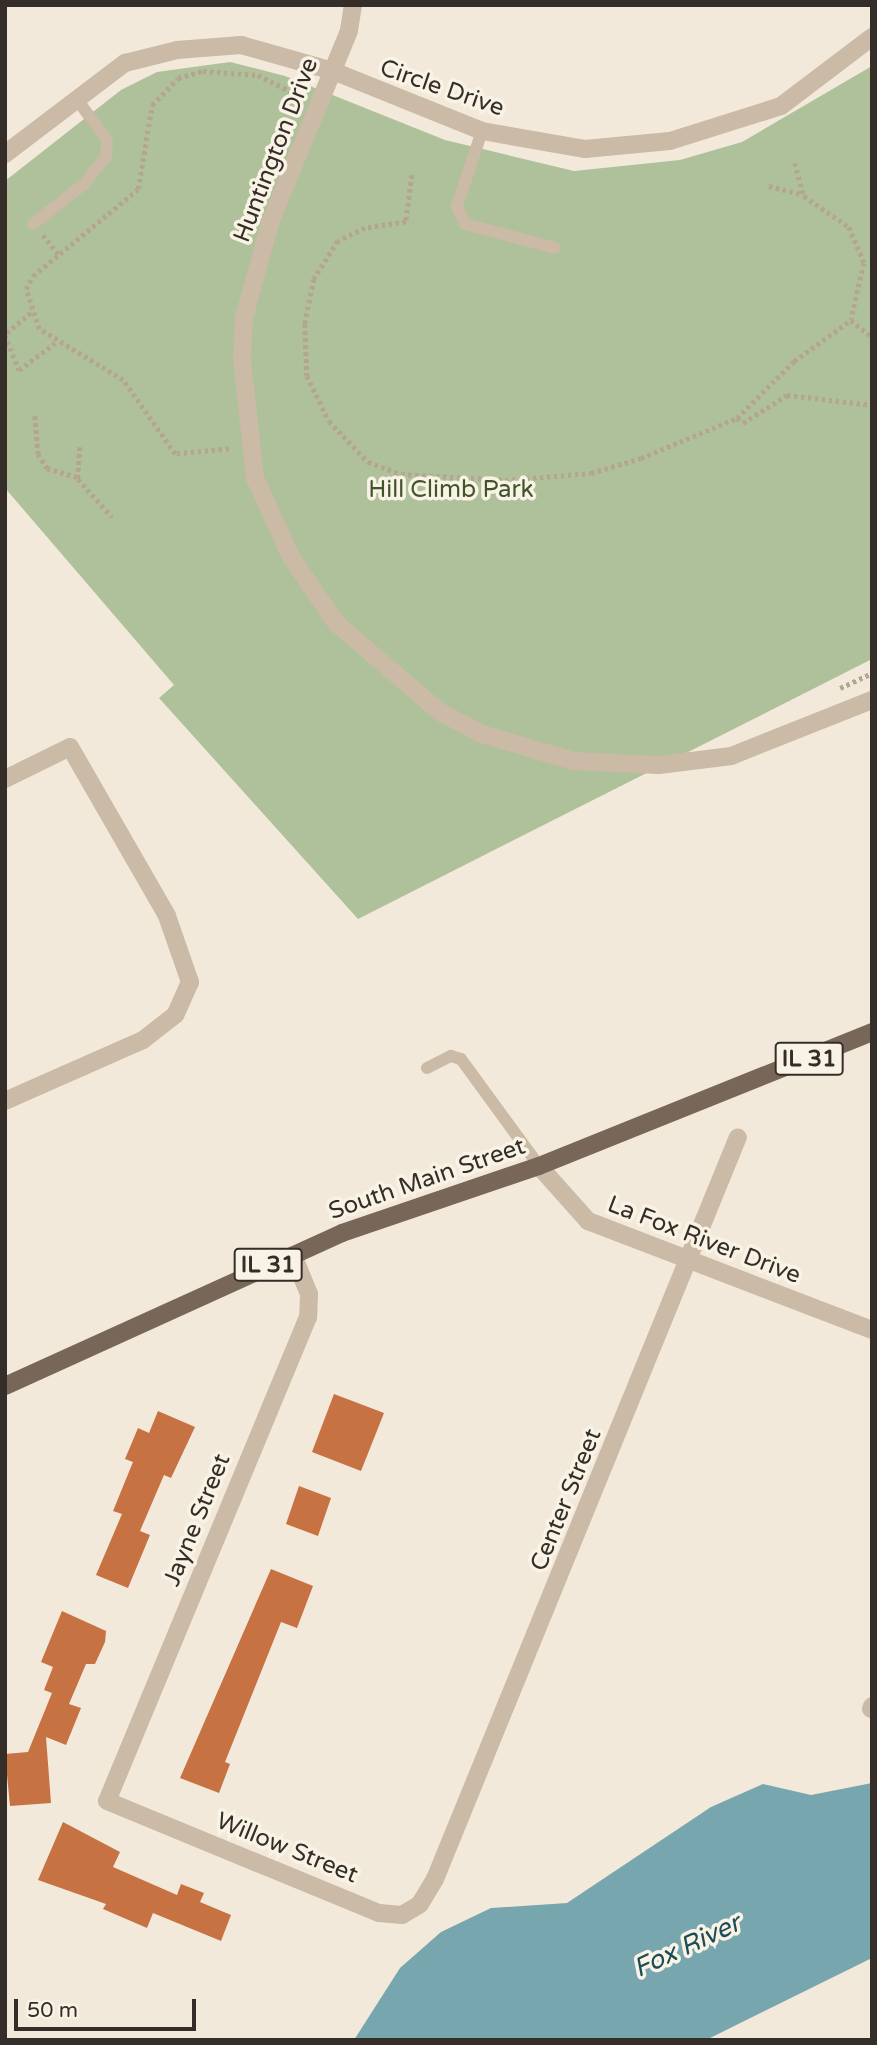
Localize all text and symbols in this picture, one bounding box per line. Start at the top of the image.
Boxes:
street label: Circle Drive [376,53,508,123]
street label: Huntington Drive [228,54,324,246]
park label: Hill Climb Park [368,476,534,504]
road number: IL 31 [774,1040,844,1078]
street label: South Main Street [325,1132,529,1226]
street label: La Fox River Drive [603,1190,805,1290]
road number: IL 31 [233,1246,303,1284]
street label: Center Street [524,1425,608,1575]
street label: Jayne Street [157,1450,237,1590]
street label: Willow Street [212,1807,362,1889]
water label: Fox River [629,1908,745,1984]
scale bar [18,1986,200,2030]
text: 50 m [27,1998,78,2023]

